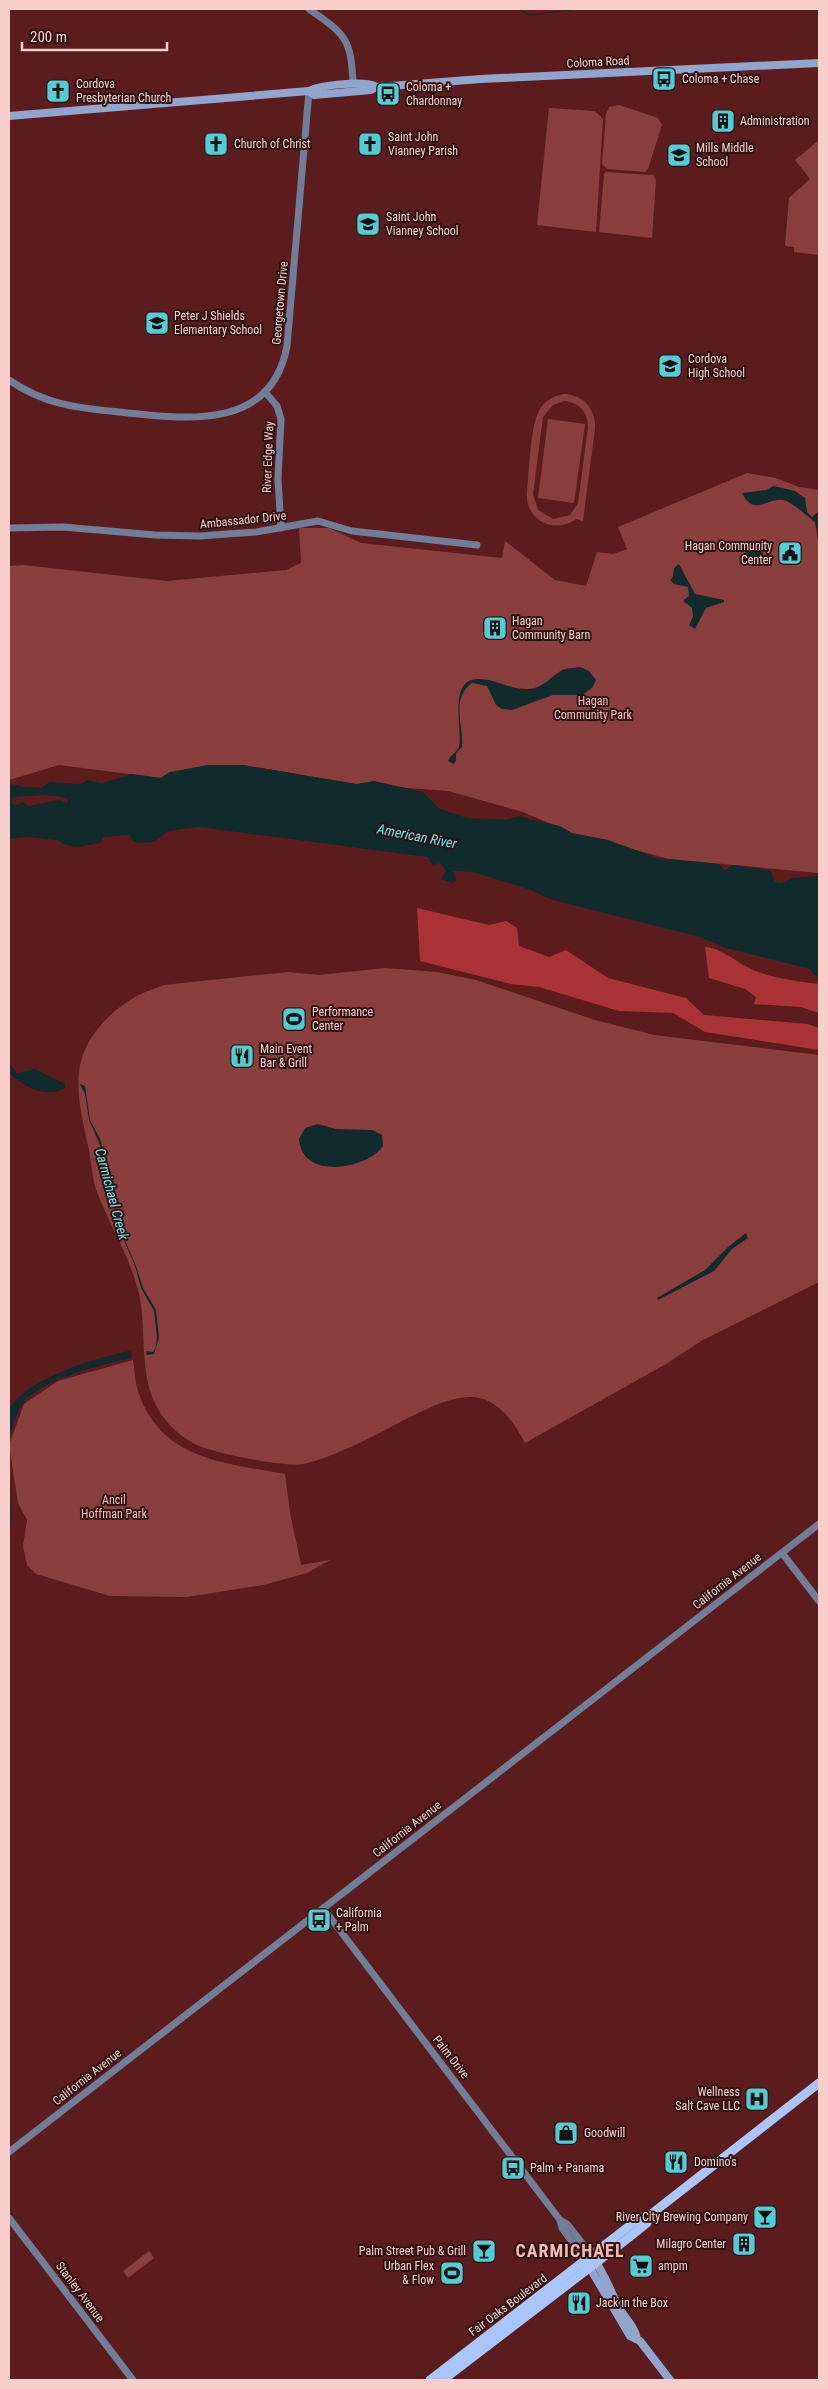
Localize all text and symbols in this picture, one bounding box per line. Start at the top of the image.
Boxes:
scale bar [22,20,168,52]
text: 200 m [30,28,67,46]
street label: Coloma Road [566,53,630,71]
bus stop icon: Coloma + Chase [651,66,677,92]
place label: Coloma + Chase [682,72,760,86]
place label: Cordova Presbyterian Church [76,77,172,105]
church icon: Cordova Presbyterian Church [45,78,71,104]
place label: Coloma + Chardonnay [406,80,462,108]
bus stop icon: Coloma + Chardonnay [375,81,401,107]
building icon: Administration [710,108,736,134]
place label: Administration [740,114,810,128]
place label: Saint John Vianney Parish [388,130,458,158]
church icon: Church of Christ [203,131,229,157]
church icon: Saint John Vianney Parish [357,131,383,157]
place label: Church of Christ [234,137,311,151]
place label: Mills Middle School [696,141,754,169]
school or university icon: Mills Middle School [666,142,692,168]
place label: Saint John Vianney School [386,210,459,238]
school or university icon: Saint John Vianney School [355,211,381,237]
street label: Georgetown Drive [269,260,291,345]
place label: Peter J Shields Elementary School [174,309,262,337]
school or university icon: Peter J Shields Elementary School [144,310,170,336]
place label: Cordova High School [688,352,745,380]
school or university icon: Cordova High School [657,353,683,379]
street label: River Edge Way [260,421,276,493]
street label: Ambassador Drive [199,508,287,531]
place label: Hagan Community Center [685,539,772,567]
public building icon: Hagan Community Center [777,540,803,566]
place label: Hagan Community Barn [512,614,591,642]
building icon: Hagan Community Barn [482,615,508,641]
park label: Hagan Community Park [554,694,633,722]
water label: American River [375,820,459,852]
place label: Performance Center [312,1005,374,1033]
sports icon: Performance Center [281,1006,307,1032]
place label: Main Event Bar & Grill [260,1042,312,1070]
restaurant icon: Main Event Bar & Grill [229,1043,255,1069]
water label: Carmichael Creek [92,1146,132,1242]
park label: Ancil Hoffman Park [81,1493,147,1521]
street label: California Avenue [690,1550,764,1612]
street label: California Avenue [370,1798,444,1860]
place label: California + Palm [336,1906,382,1934]
bus stop icon: California + Palm [306,1907,332,1933]
street label: Palm Drive [430,2033,472,2082]
street label: California Avenue [50,2046,124,2108]
place label: Wellness Salt Cave LLC [675,2085,740,2113]
hospital icon: Wellness Salt Cave LLC [744,2086,770,2112]
shop icon: Goodwill [553,2120,579,2146]
place label: Goodwill [584,2126,625,2140]
restaurant icon: Domino's [663,2149,689,2175]
bus stop icon: Palm + Panama [500,2155,526,2181]
place label: Domino's [694,2155,737,2169]
place label: Palm + Panama [530,2161,605,2175]
bar icon: River City Brewing Company [752,2204,778,2230]
place label: River City Brewing Company [616,2210,748,2224]
building icon: Milagro Center [731,2231,757,2257]
place label: Milagro Center [656,2237,726,2251]
bar icon: Palm Street Pub & Grill [471,2238,497,2264]
district label: CARMICHAEL [515,2240,625,2261]
place label: Palm Street Pub & Grill [359,2244,466,2258]
supermarket icon: ampm [628,2253,654,2279]
street label: Stanley Avenue [53,2259,107,2325]
place label: Urban Flex & Flow [384,2259,434,2287]
place label: ampm [658,2259,688,2273]
sports icon: Urban Flex & Flow [439,2260,465,2286]
street label: Fair Oaks Boulevard [466,2271,550,2339]
restaurant icon: Jack in the Box [566,2290,592,2316]
place label: Jack in the Box [596,2296,668,2310]

